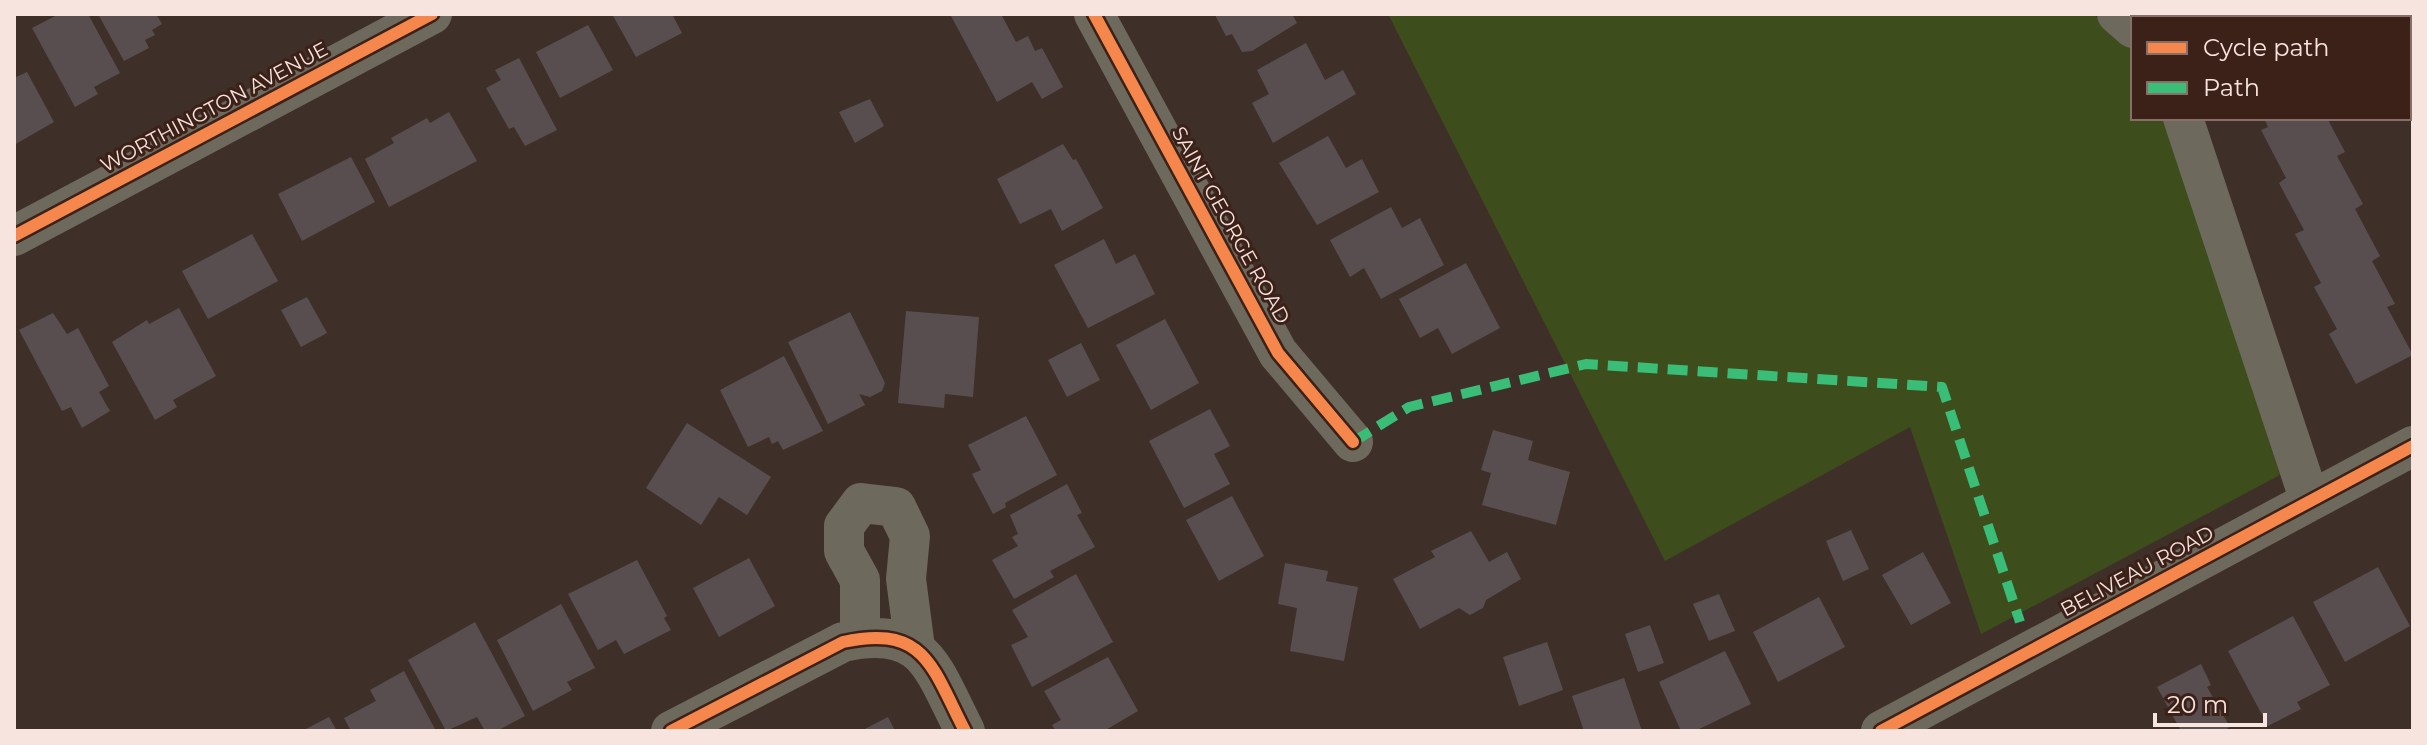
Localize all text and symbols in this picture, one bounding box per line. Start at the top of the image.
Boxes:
legend [2131,16,2411,120]
text: Cycle path [2203,33,2330,62]
street label: WORTHINGTON AVENUE [96,37,332,177]
text: Path [2203,73,2260,102]
street label: SAINT GEORGE ROAD [1167,122,1295,328]
street label: BELIVEAU ROAD [2056,520,2218,622]
scale bar [2155,677,2265,727]
text: 20 m [2167,690,2228,719]

